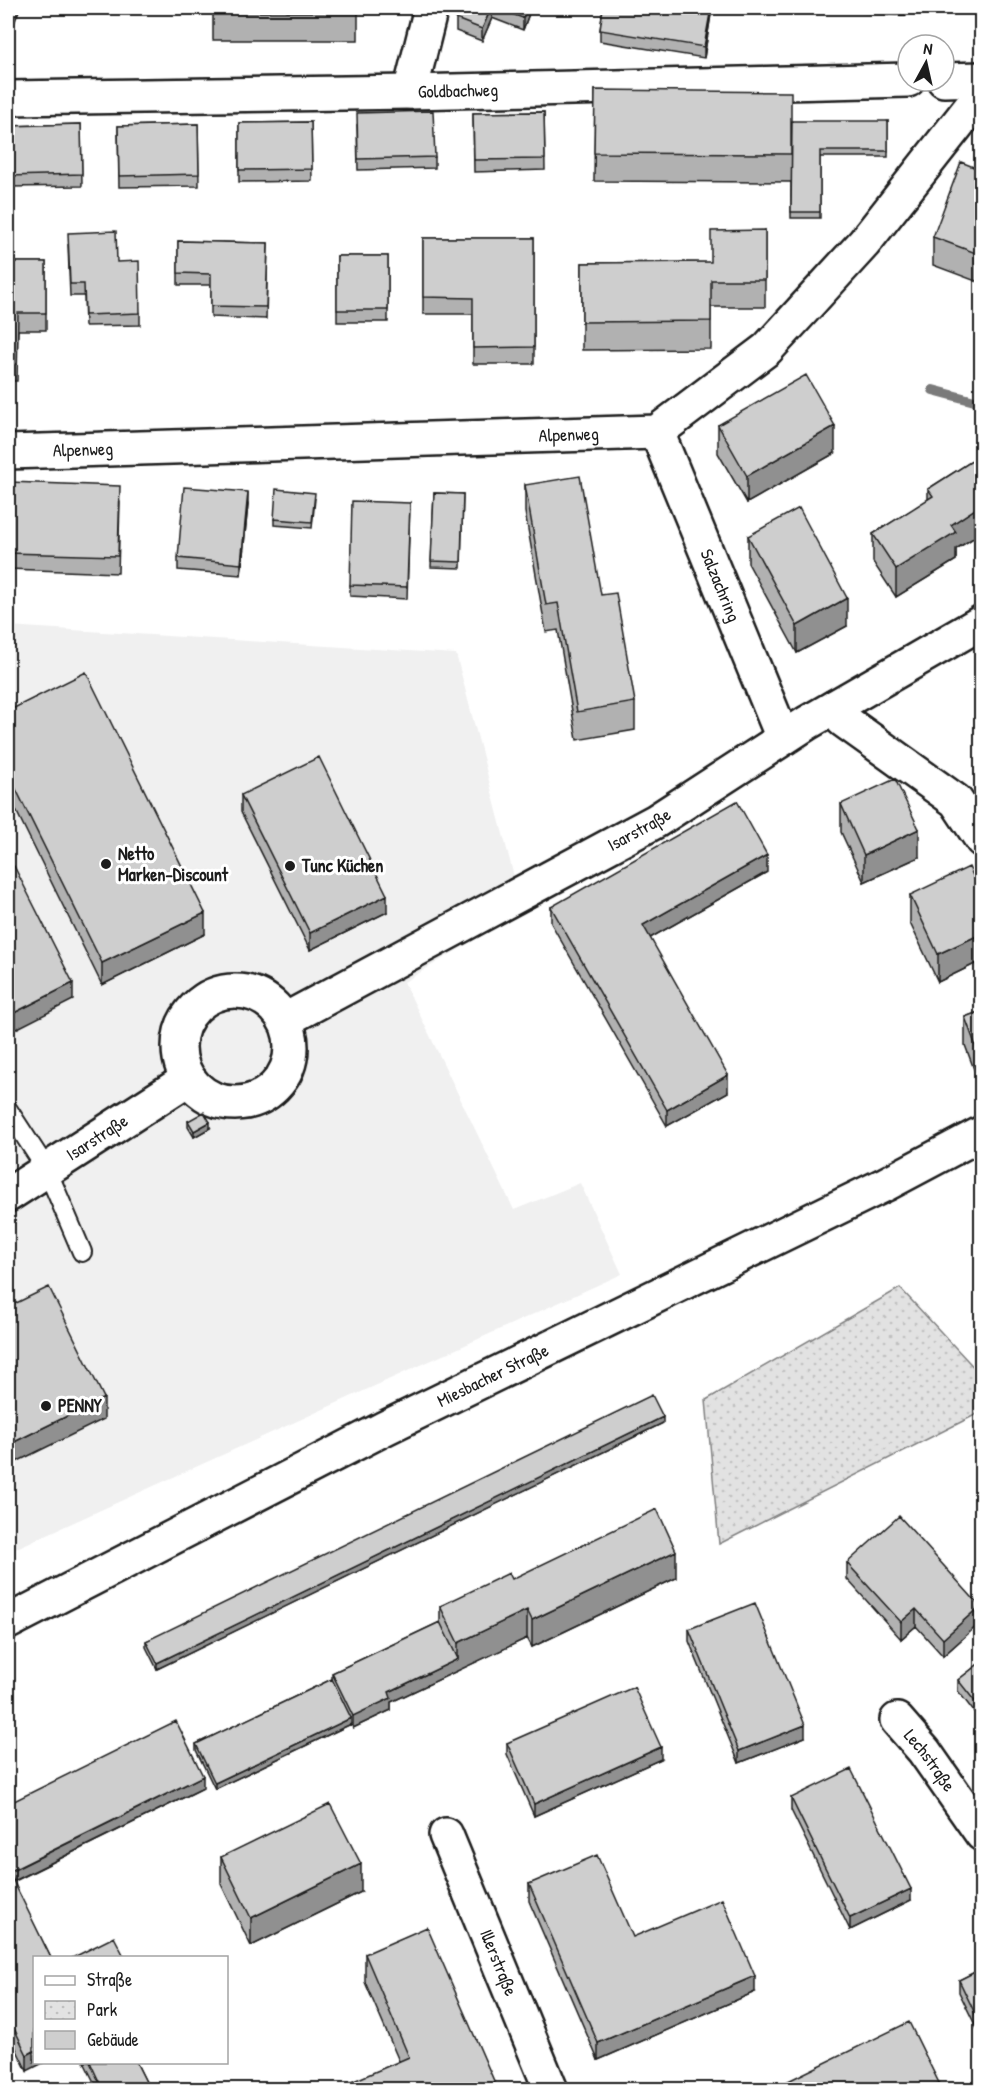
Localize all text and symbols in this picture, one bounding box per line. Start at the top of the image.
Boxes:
north arrow [896,33,956,93]
text: N [922,37,934,60]
street label: Goldbachweg [417,77,498,104]
street label: Alpenweg [538,421,599,448]
street label: Alpenweg [53,436,113,463]
street label: Salzachring [695,545,747,625]
street label: Isarstraße [603,802,676,857]
place label: Netto Marken-Discount [118,841,229,887]
place label: Tunc Küchen [301,853,383,878]
marker: Netto Marken-Discount [99,857,113,871]
marker: Tunc Küchen [283,859,297,873]
street label: Isarstraße [61,1108,133,1166]
street label: Miesbacher Straße [433,1337,553,1413]
place label: PENNY [58,1393,103,1418]
marker: PENNY [39,1399,53,1413]
street label: Lechstraße [898,1723,962,1796]
street label: Illerstraße [474,1925,524,2000]
legend [33,1956,228,2064]
text: Straße [87,1967,132,1992]
text: Park [87,1997,118,2022]
text: Gebäude [87,2027,139,2052]

